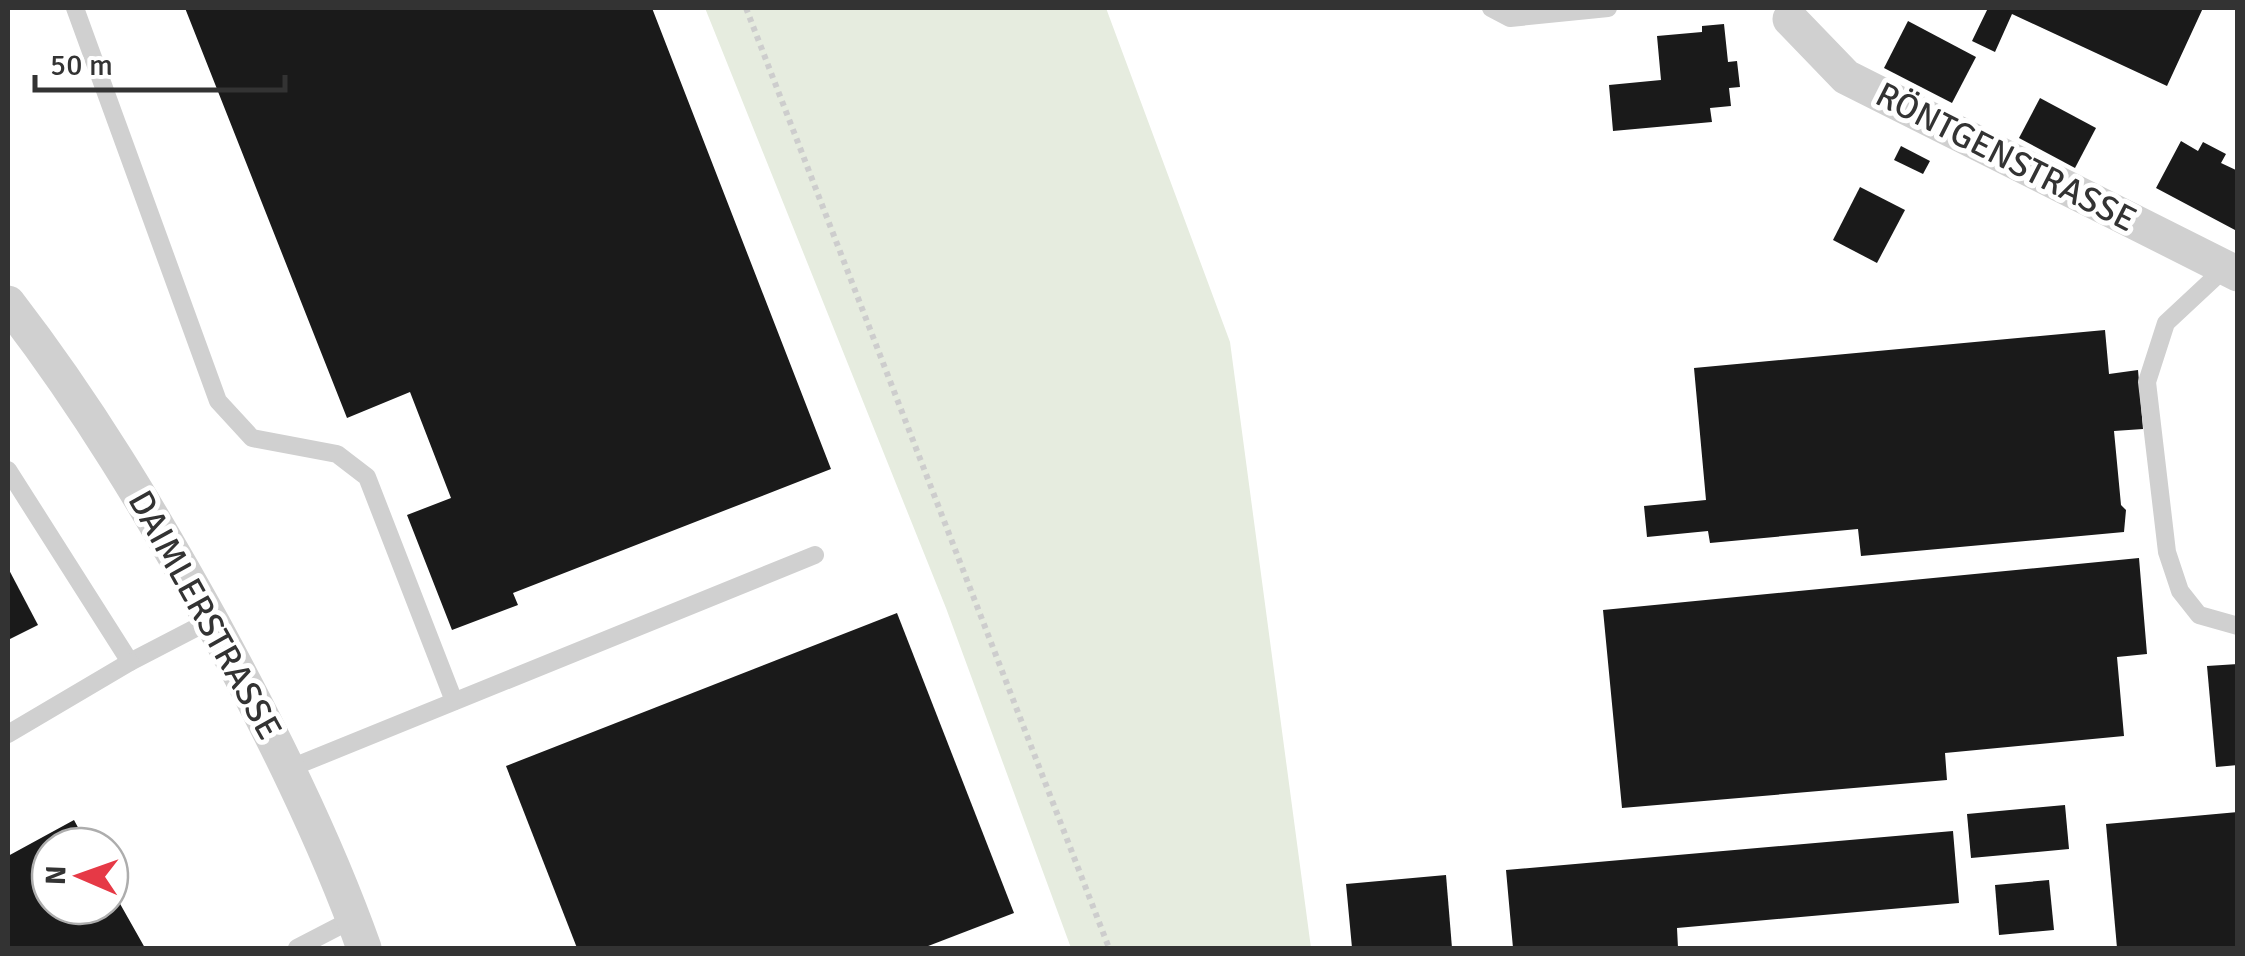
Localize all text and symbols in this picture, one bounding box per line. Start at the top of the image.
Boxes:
scale bar [35,30,285,92]
text: 50 m [50,47,113,84]
street label: RÖNTGENSTRASSE [1869,73,2143,241]
street label: DAIMLERSTRASSE [119,483,291,747]
north arrow [30,826,130,926]
text: N [39,865,73,885]

